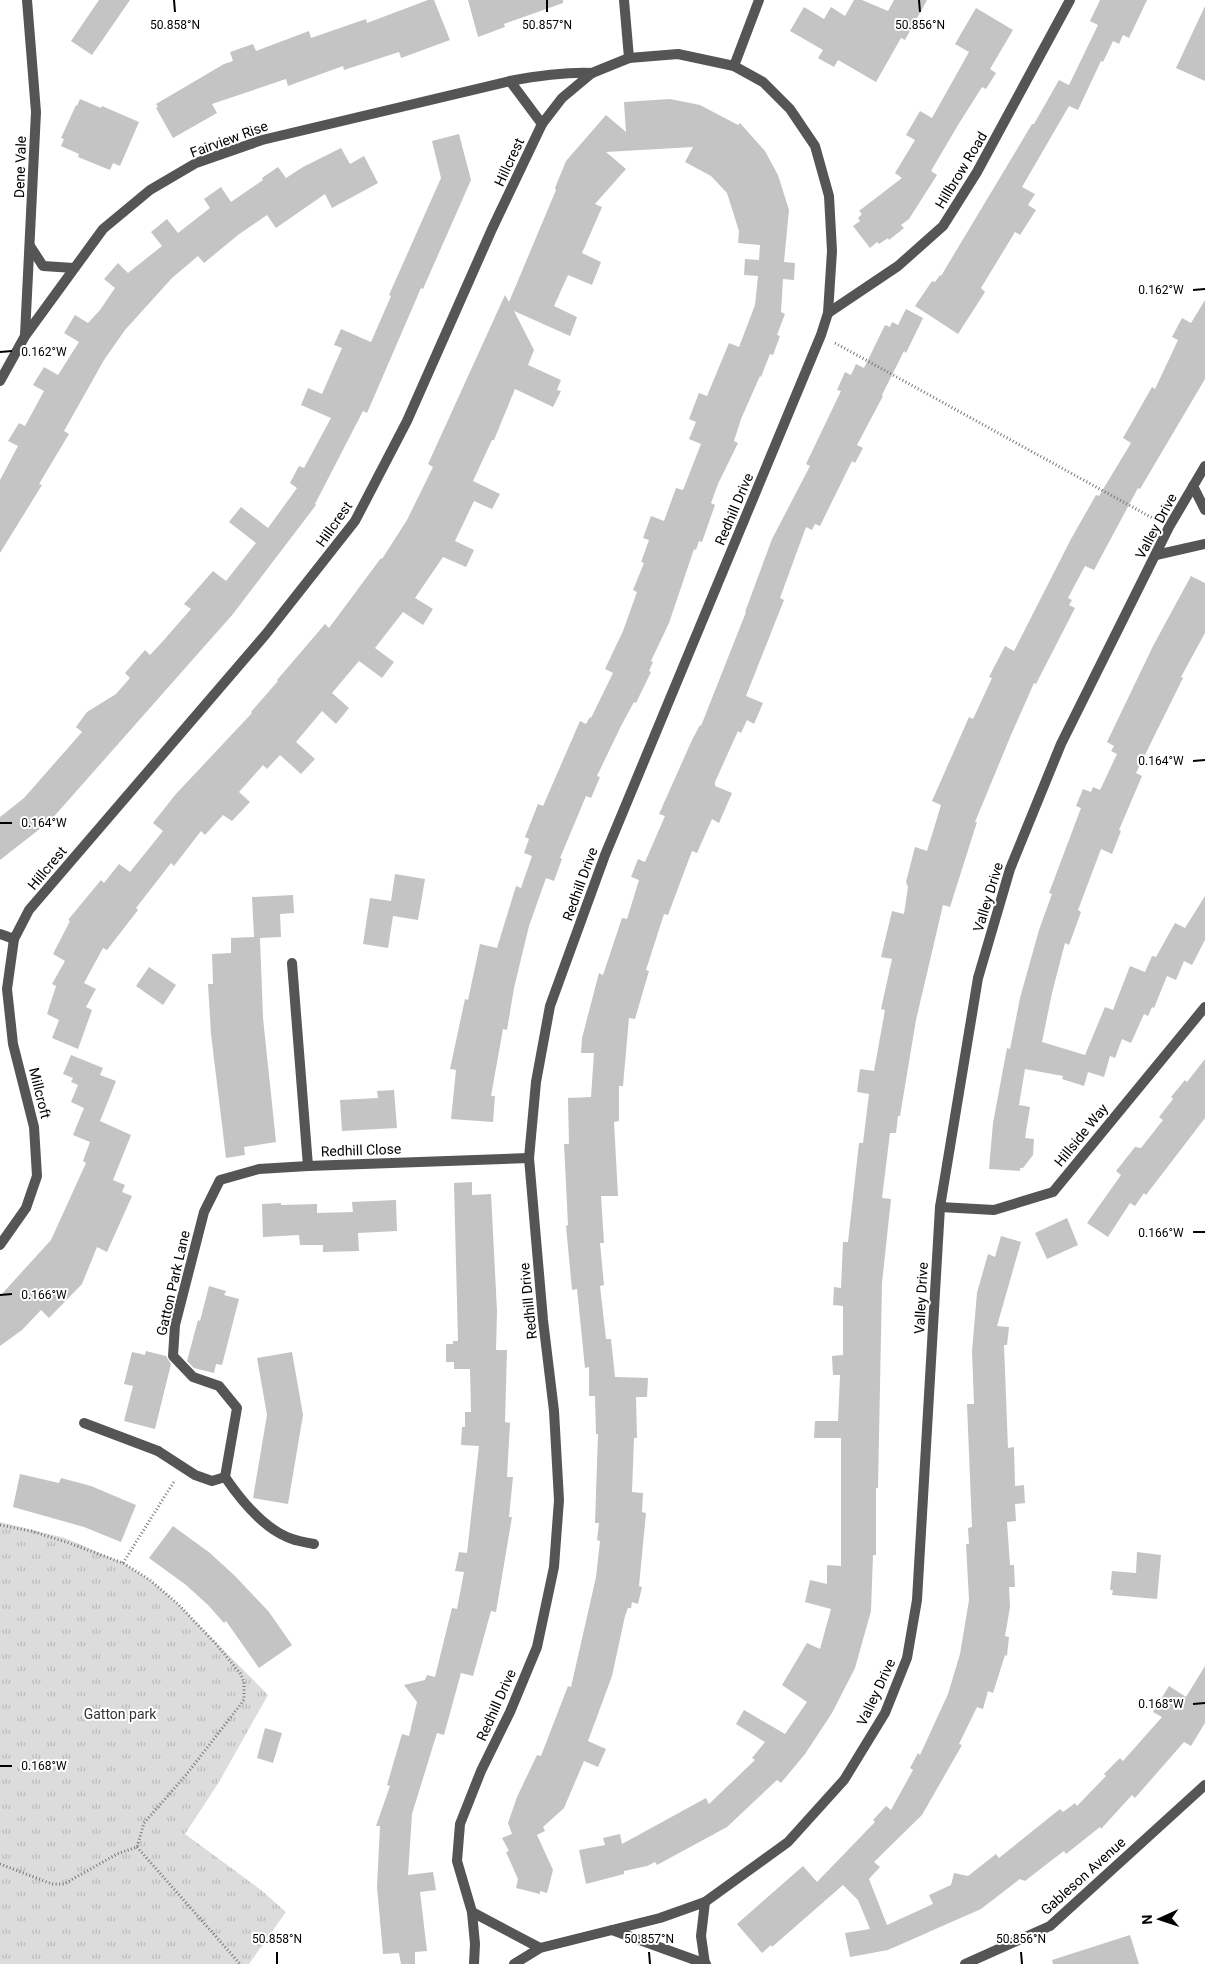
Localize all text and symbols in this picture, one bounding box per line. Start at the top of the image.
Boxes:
text: 50.858°N [150,18,200,32]
text: 50.857°N [522,18,572,32]
text: 50.856°N [895,18,945,32]
street label: Fairview Rise [188,118,270,160]
street label: Hillbrow Road [932,129,990,211]
street label: Hillcrest [491,135,527,189]
street label: Dene Vale [11,136,29,198]
text: 0.162°W [1138,283,1184,297]
text: 0.162°W [21,345,67,359]
street label: Redhill Drive [712,471,756,547]
street label: Valley Drive [1132,490,1180,562]
street label: Hillcrest [313,498,356,550]
text: 0.164°W [1138,754,1184,768]
text: 0.164°W [21,816,67,830]
street label: Hillcrest [24,843,70,893]
street label: Redhill Drive [559,845,601,923]
street label: Valley Drive [970,860,1006,934]
street label: Millcroft [26,1066,54,1120]
street label: Hillside Way [1051,1100,1111,1170]
street label: Redhill Close [320,1141,402,1159]
text: 0.166°W [1138,1226,1184,1240]
street label: Gatton Park Lane [153,1229,193,1337]
street label: Redhill Drive [516,1262,540,1340]
street label: Valley Drive [911,1262,931,1334]
text: 0.166°W [21,1288,67,1302]
street label: Valley Drive [854,1656,898,1728]
street label: Redhill Drive [473,1667,519,1743]
text: 0.168°W [1138,1697,1184,1711]
park label: Gatton park [84,1706,157,1722]
text: 0.168°W [21,1759,67,1773]
street label: Gableson Avenue [1037,1834,1129,1918]
north arrow [1135,1894,1185,1944]
text: N [1139,1914,1155,1925]
text: 50.858°N [252,1932,302,1946]
text: 50.857°N [624,1932,674,1946]
text: 50.856°N [996,1932,1046,1946]

